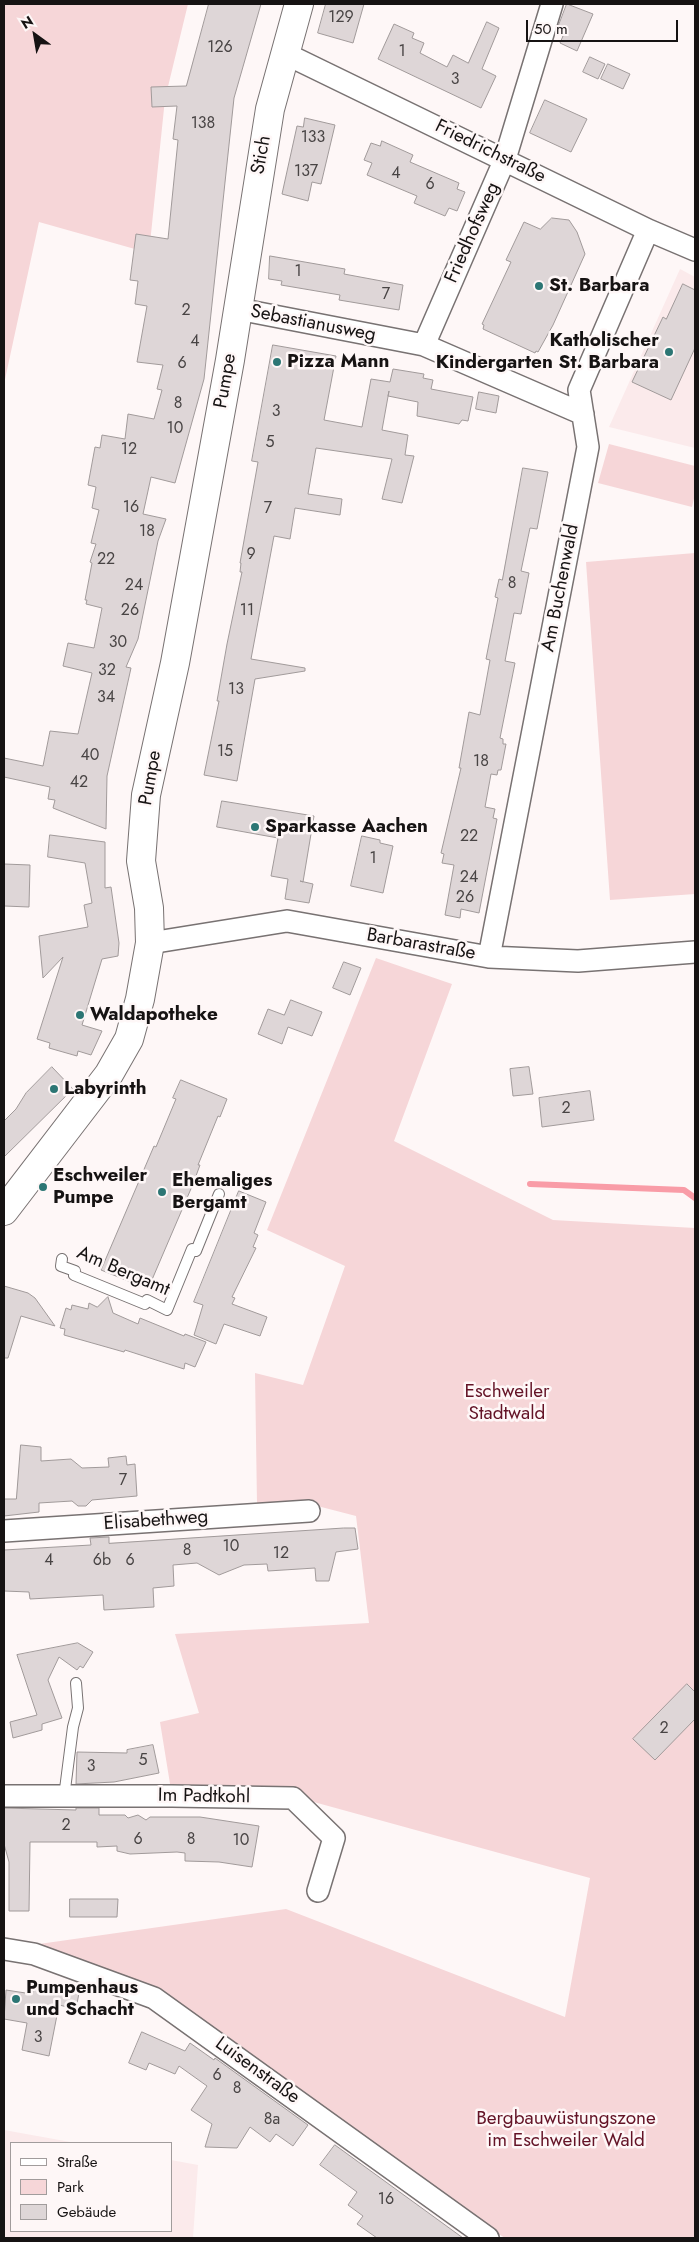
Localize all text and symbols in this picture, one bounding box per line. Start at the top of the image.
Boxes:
house number: 129 [328,8,354,28]
north arrow [10,10,60,60]
scale bar [529,10,682,42]
text: N [17,11,37,34]
text: 50 m [534,18,568,40]
house number: 126 [207,38,233,58]
house number: 1 [398,42,406,62]
house number: 3 [451,70,459,90]
house number: 138 [191,114,215,134]
street label: Friedrichstraße [431,115,549,189]
house number: 133 [301,128,325,148]
street label: Stich [247,134,277,176]
house number: 137 [294,162,318,182]
house number: 4 [391,164,401,184]
house number: 6 [425,175,435,195]
street label: Friedhofsweg [441,179,505,287]
house number: 1 [294,262,302,282]
place label: St. Barbara [549,275,649,297]
marker: St. Barbara [533,280,545,292]
house number: 7 [382,285,390,305]
house number: 2 [181,301,191,321]
street label: Sebastianusweg [248,301,378,347]
place label: Katholischer Kindergarten St. Barbara [436,330,659,374]
house number: 4 [190,332,200,352]
marker: Katholischer Kindergarten St. Barbara [663,346,675,358]
place label: Pizza Mann [287,351,389,373]
street label: Pumpe [210,352,242,410]
house number: 6 [177,354,187,374]
marker: Pizza Mann [271,356,283,368]
house number: 8 [174,394,182,414]
house number: 3 [272,402,280,422]
house number: 10 [167,419,183,439]
house number: 5 [265,433,275,453]
house number: 12 [121,440,137,460]
house number: 16 [123,498,139,518]
house number: 7 [264,499,272,519]
house number: 18 [139,522,155,542]
street label: Am Buchenwald [537,522,585,654]
house number: 9 [246,545,256,565]
house number: 22 [97,550,115,570]
house number: 8 [508,574,516,594]
house number: 24 [125,576,143,596]
house number: 26 [121,601,139,621]
house number: 11 [240,601,254,621]
house number: 30 [109,633,127,653]
house number: 32 [98,661,116,681]
house number: 13 [228,680,244,700]
house number: 34 [97,688,115,708]
house number: 15 [217,742,233,762]
house number: 40 [81,746,99,766]
street label: Pumpe [135,749,167,807]
house number: 18 [473,752,489,772]
house number: 42 [70,773,88,793]
place label: Sparkasse Aachen [265,816,428,838]
marker: Sparkasse Aachen [249,821,261,833]
house number: 22 [460,827,478,847]
house number: 1 [369,849,377,869]
house number: 24 [460,868,478,888]
house number: 26 [456,888,474,908]
street label: Barbarastraße [365,924,477,966]
place label: Waldapotheke [90,1004,218,1026]
marker: Waldapotheke [74,1009,86,1021]
place label: Labyrinth [64,1078,146,1100]
marker: Labyrinth [48,1083,60,1095]
house number: 2 [561,1099,571,1119]
place label: Eschweiler Pumpe [53,1165,147,1209]
place label: Ehemaliges Bergamt [172,1170,272,1214]
marker: Eschweiler Pumpe [37,1181,49,1193]
marker: Ehemaliges Bergamt [156,1186,168,1198]
street label: Am Bergamt [73,1242,173,1302]
park label: Eschweiler Stadtwald [464,1381,550,1425]
house number: 7 [119,1471,127,1491]
street label: Elisabethweg [103,1506,209,1536]
house number: 10 [223,1537,239,1557]
house number: 8 [183,1541,191,1561]
house number: 12 [273,1544,289,1564]
house number: 4 [44,1551,54,1571]
house number: 6b [93,1551,111,1571]
house number: 6 [125,1551,135,1571]
house number: 2 [659,1719,669,1739]
house number: 5 [138,1751,148,1771]
house number: 3 [87,1757,95,1777]
street label: Im Padtkohl [158,1785,250,1809]
house number: 2 [61,1816,71,1836]
house number: 6 [133,1830,143,1850]
house number: 8 [187,1830,195,1850]
house number: 10 [233,1831,249,1851]
place label: Pumpenhaus und Schacht [26,1977,138,2021]
marker: Pumpenhaus und Schacht [10,1993,22,2005]
house number: 3 [34,2028,42,2048]
street label: Luisenstraße [210,2033,304,2109]
house number: 6 [212,2066,222,2086]
house number: 8 [233,2079,241,2099]
park label: Bergbauwüstungszone im Eschweiler Wald [476,2108,656,2152]
house number: 8a [264,2110,280,2130]
legend [10,2142,172,2232]
text: Straße [57,2151,97,2173]
text: Park [57,2176,84,2198]
house number: 16 [378,2190,394,2210]
text: Gebäude [57,2201,116,2223]

